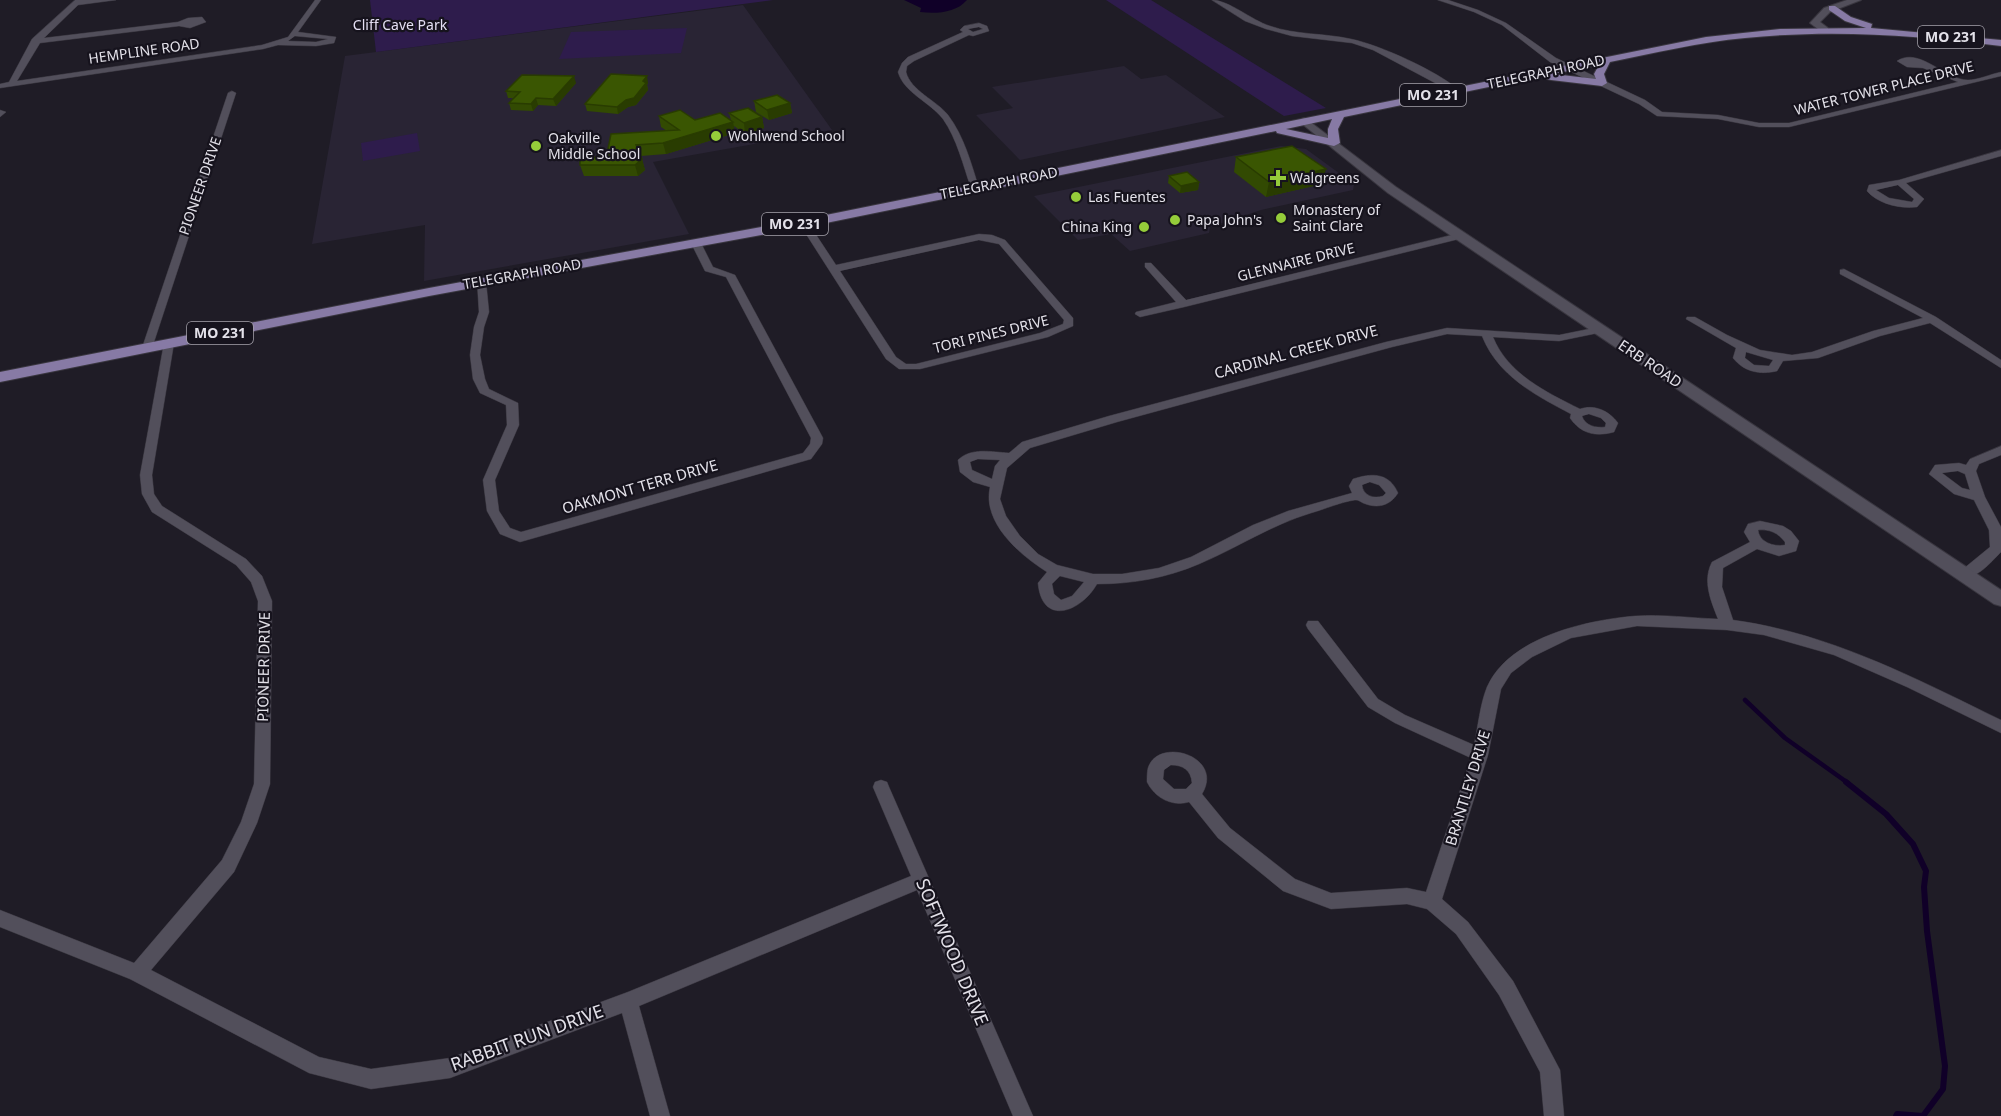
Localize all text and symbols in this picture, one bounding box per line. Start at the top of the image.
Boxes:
park label: Cliff Cave Park [353,15,448,34]
road number: MO 231 [1918,26,1984,48]
street label: HEMPLINE ROAD [87,33,201,68]
street label: TELEGRAPH ROAD [1485,50,1606,93]
street label: WATER TOWER PLACE DRIVE [1792,56,1976,119]
road number: MO 231 [1400,84,1466,106]
place label: Wohlwend School [728,126,845,145]
place label: Oakville Middle School [548,128,640,163]
marker: Wohlwend School [709,129,723,143]
street label: PIONEER DRIVE [174,134,225,237]
marker: Oakville Middle School [529,139,543,153]
street label: TELEGRAPH ROAD [938,162,1059,203]
place label: Walgreens [1290,168,1360,187]
marker: Walgreens [1271,171,1285,185]
place label: Las Fuentes [1088,187,1166,206]
marker: Las Fuentes [1069,190,1083,204]
place label: Monastery of Saint Clare [1293,200,1381,235]
place label: Papa John's [1187,210,1263,229]
marker: Monastery of Saint Clare [1274,211,1288,225]
road number: MO 231 [762,213,828,235]
marker: Papa John's [1168,213,1182,227]
place label: China King [1061,217,1132,236]
marker: China King [1137,220,1151,234]
street label: GLENNAIRE DRIVE [1235,238,1357,285]
street label: TELEGRAPH ROAD [461,254,582,293]
street label: TORI PINES DRIVE [931,310,1051,357]
street label: CARDINAL CREEK DRIVE [1212,320,1380,383]
road number: MO 231 [187,322,253,344]
street label: ERB ROAD [1615,335,1686,392]
street label: OAKMONT TERR DRIVE [559,454,720,518]
street label: PIONEER DRIVE [252,612,274,722]
street label: BRANTLEY DRIVE [1440,728,1494,848]
street label: SOFTWOOD DRIVE [911,875,995,1029]
street label: RABBIT RUN DRIVE [447,998,606,1076]

